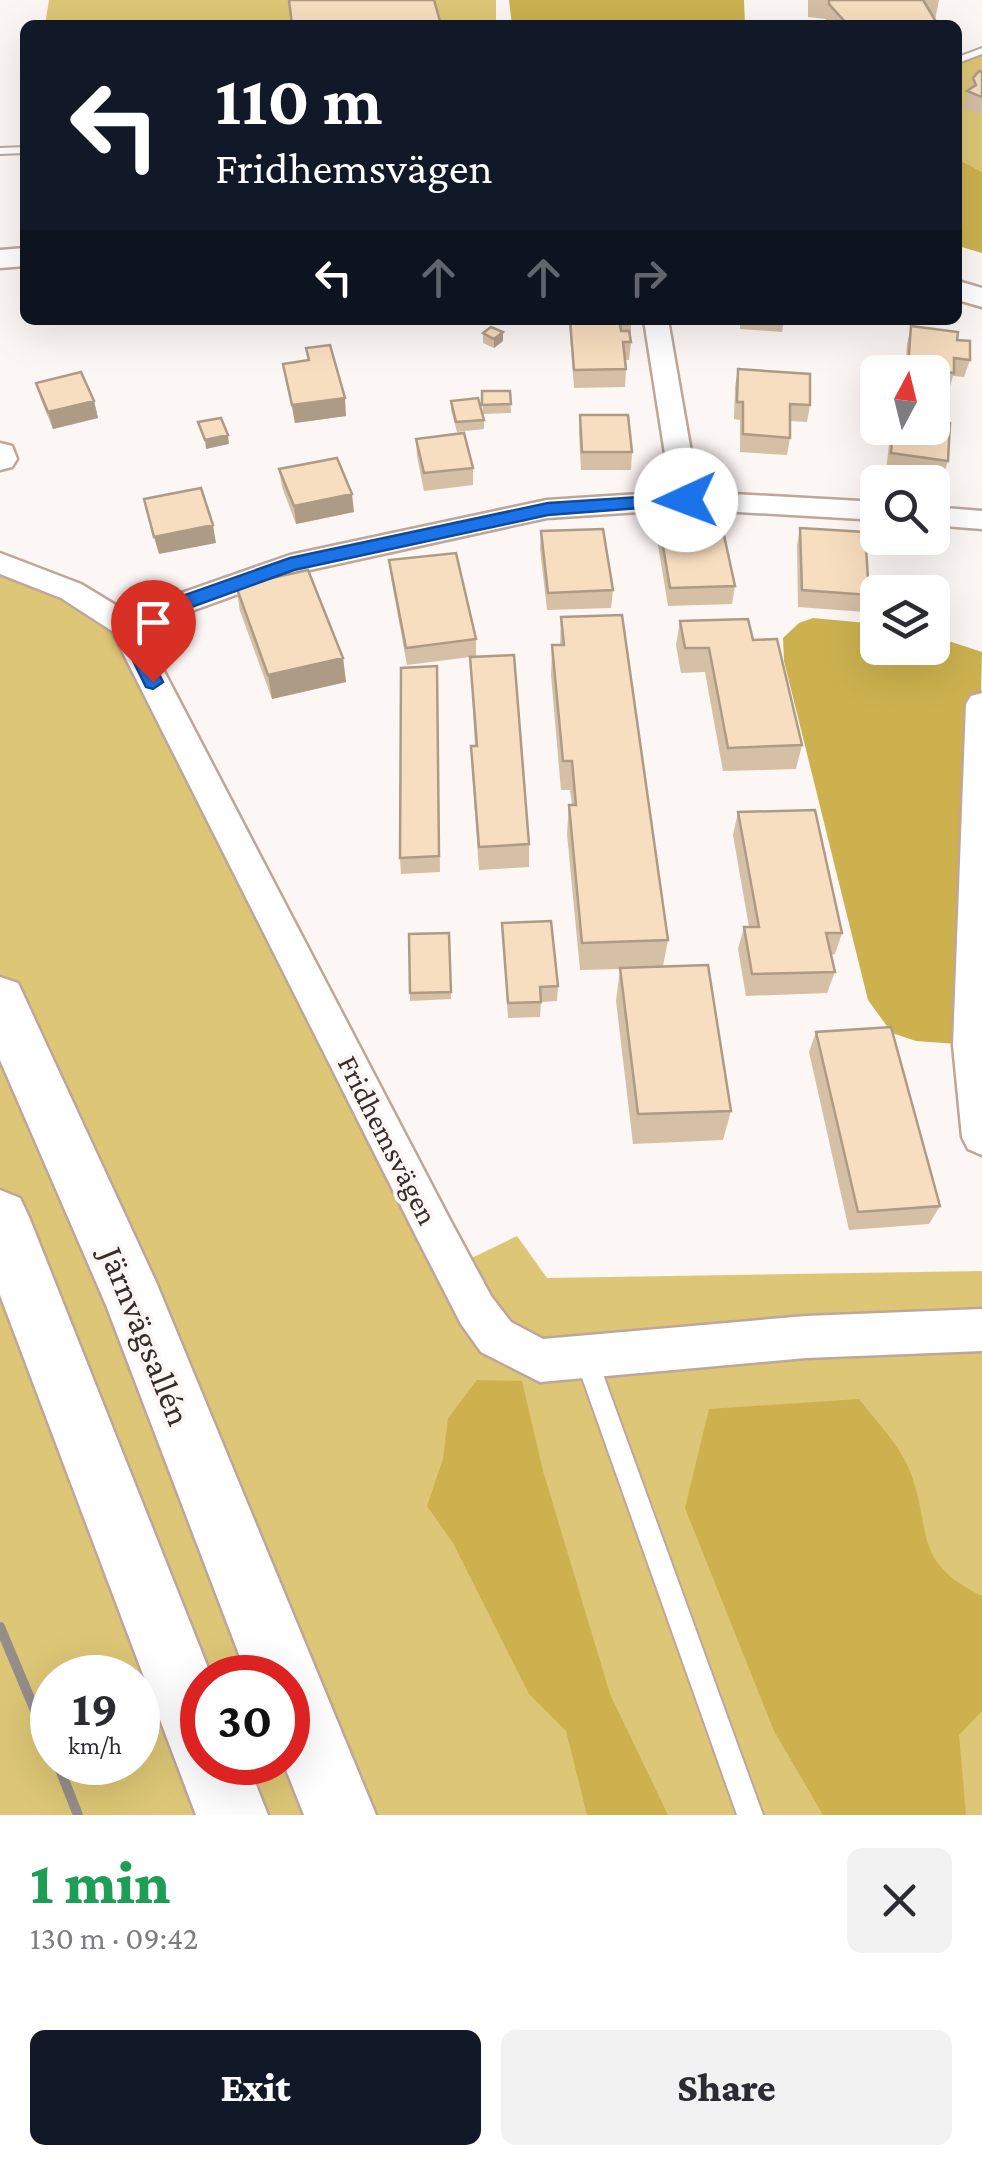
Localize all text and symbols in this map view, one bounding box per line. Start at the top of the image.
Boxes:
icon: left [50,60,180,190]
text: 110 m [215,61,383,139]
text: Fridhemsvägen [215,143,493,193]
icon: left [306,250,361,305]
icon: ahead [411,250,466,305]
icon: ahead [516,250,571,305]
icon: right [621,250,676,305]
north arrow [860,355,950,445]
map controls [860,355,950,665]
position arrow [634,448,738,552]
button: search [860,465,950,555]
button: layers [860,575,950,665]
pin [111,580,196,683]
icon: arrive [126,595,181,650]
street label: Fridhemsvägen [331,1050,445,1230]
street label: Järnvägsallén [91,1238,199,1431]
speed limit sign: 30 [180,1655,310,1785]
text: 19 [72,1680,118,1736]
text: km/h [68,1732,122,1759]
button: close [847,1848,952,1953]
text: 1 min [30,1849,170,1916]
text: 130 m · 09:42 [30,1920,198,1956]
button: Exit [30,2030,481,2145]
button: Share [501,2030,952,2145]

